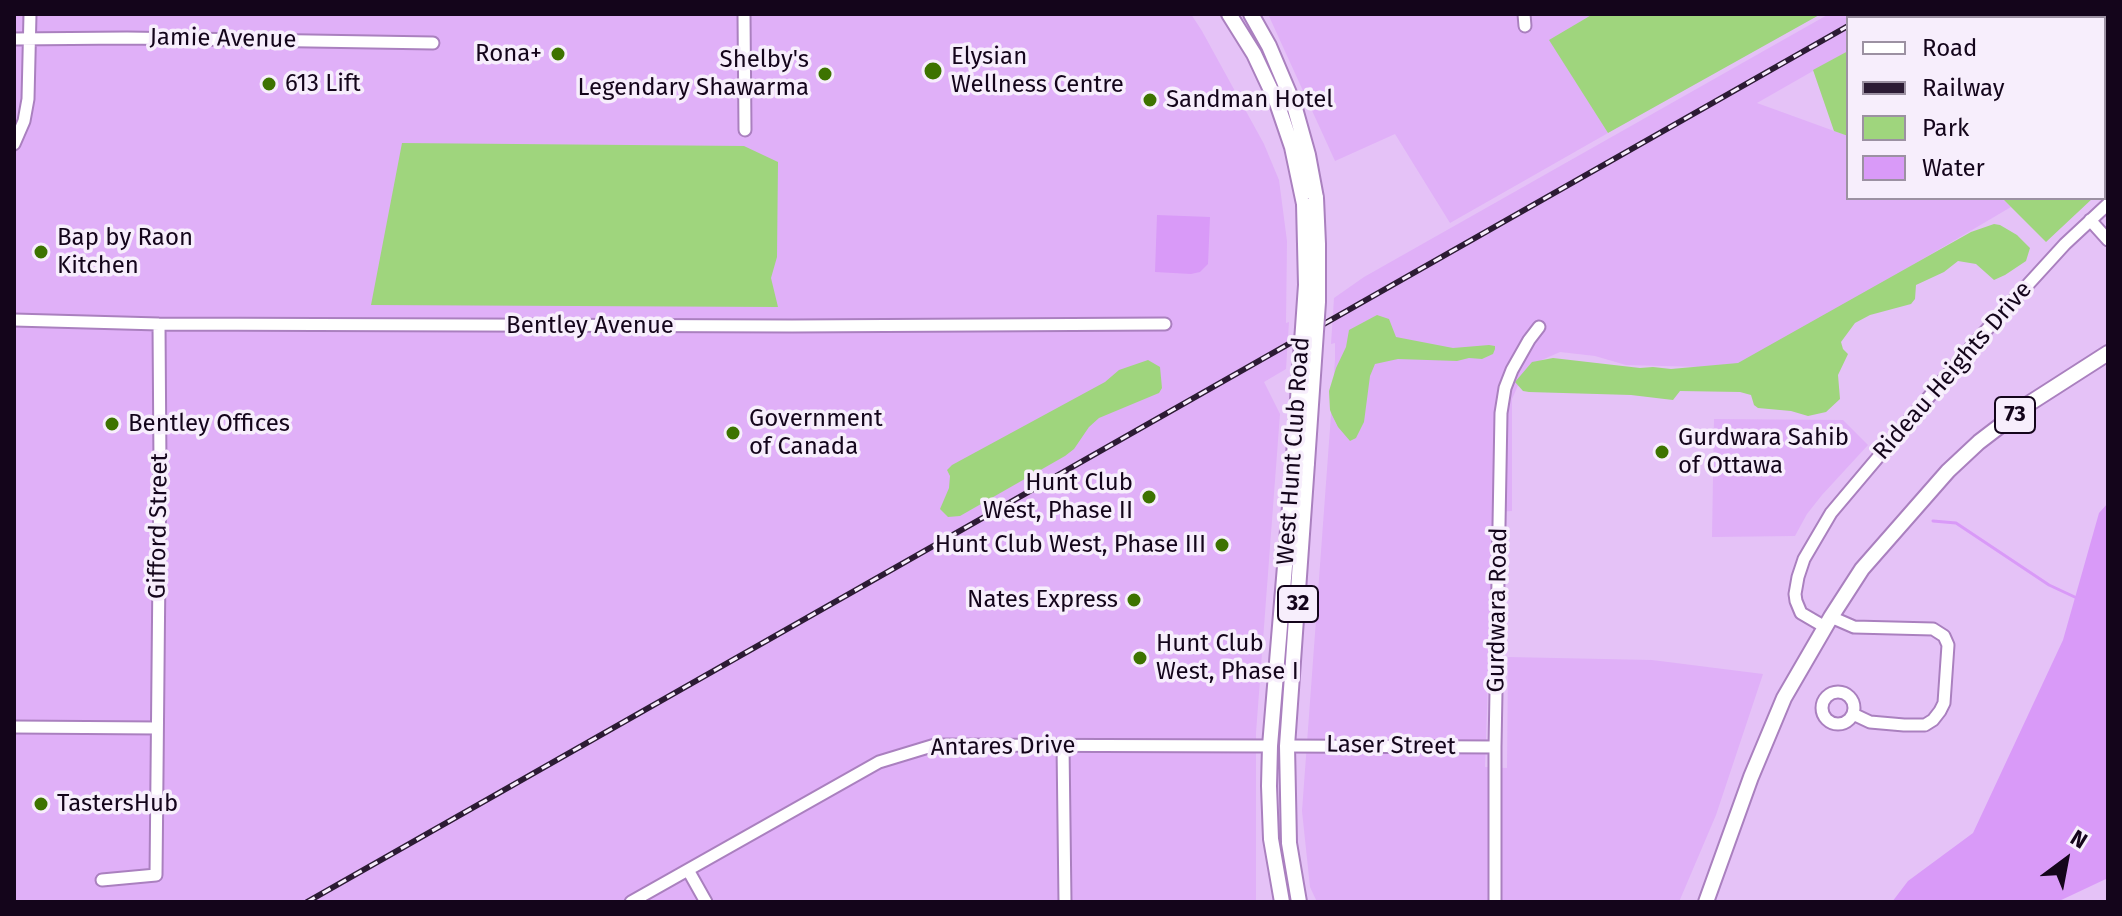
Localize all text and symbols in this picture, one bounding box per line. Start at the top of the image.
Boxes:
legend [1846,16,2106,200]
street label: Jamie Avenue [149,23,297,55]
text: Road [1922,34,1977,62]
place label: Rona+ [475,40,542,68]
place label: Elysian Wellness Centre [951,43,1124,99]
marker: Rona+ [549,45,567,63]
place label: Shelby's Legendary Shawarma [578,46,809,102]
marker: Elysian Wellness Centre [922,60,944,82]
marker: Shelby's Legendary Shawarma [816,65,834,83]
place label: 613 Lift [285,70,361,98]
text: Railway [1922,74,2005,102]
marker: 613 Lift [260,75,278,93]
place label: Sandman Hotel [1166,86,1333,114]
marker: Sandman Hotel [1141,91,1159,109]
text: Park [1922,114,1969,142]
text: Water [1922,154,1985,182]
place label: Bap by Raon Kitchen [57,224,193,280]
marker: Bap by Raon Kitchen [32,243,50,261]
street label: Rideau Heights Drive [1868,276,2038,466]
street label: Bentley Avenue [506,312,674,340]
street label: West Hunt Club Road [1272,336,1316,566]
road number: 73 [1995,397,2035,433]
place label: Government of Canada [749,405,883,461]
place label: Bentley Offices [128,410,290,438]
marker: Bentley Offices [103,415,121,433]
marker: Government of Canada [724,424,742,442]
place label: Gurdwara Sahib of Ottawa [1678,424,1849,480]
marker: Gurdwara Sahib of Ottawa [1653,443,1671,461]
street label: Gifford Street [143,453,175,599]
place label: Hunt Club West, Phase II [983,469,1133,525]
marker: Hunt Club West, Phase II [1140,488,1158,506]
street label: Gurdwara Road [1482,527,1514,693]
place label: Hunt Club West, Phase III [935,531,1206,559]
marker: Hunt Club West, Phase III [1213,536,1231,554]
place label: Nates Express [967,586,1118,614]
road number: 32 [1278,586,1318,622]
marker: Nates Express [1125,591,1143,609]
place label: Hunt Club West, Phase I [1156,630,1299,686]
marker: Hunt Club West, Phase I [1131,649,1149,667]
street label: Laser Street [1326,730,1456,762]
street label: Antares Drive [930,731,1076,763]
place label: TastersHub [57,790,178,818]
marker: TastersHub [32,795,50,813]
north arrow [2026,820,2106,900]
text: N [2066,824,2092,855]

